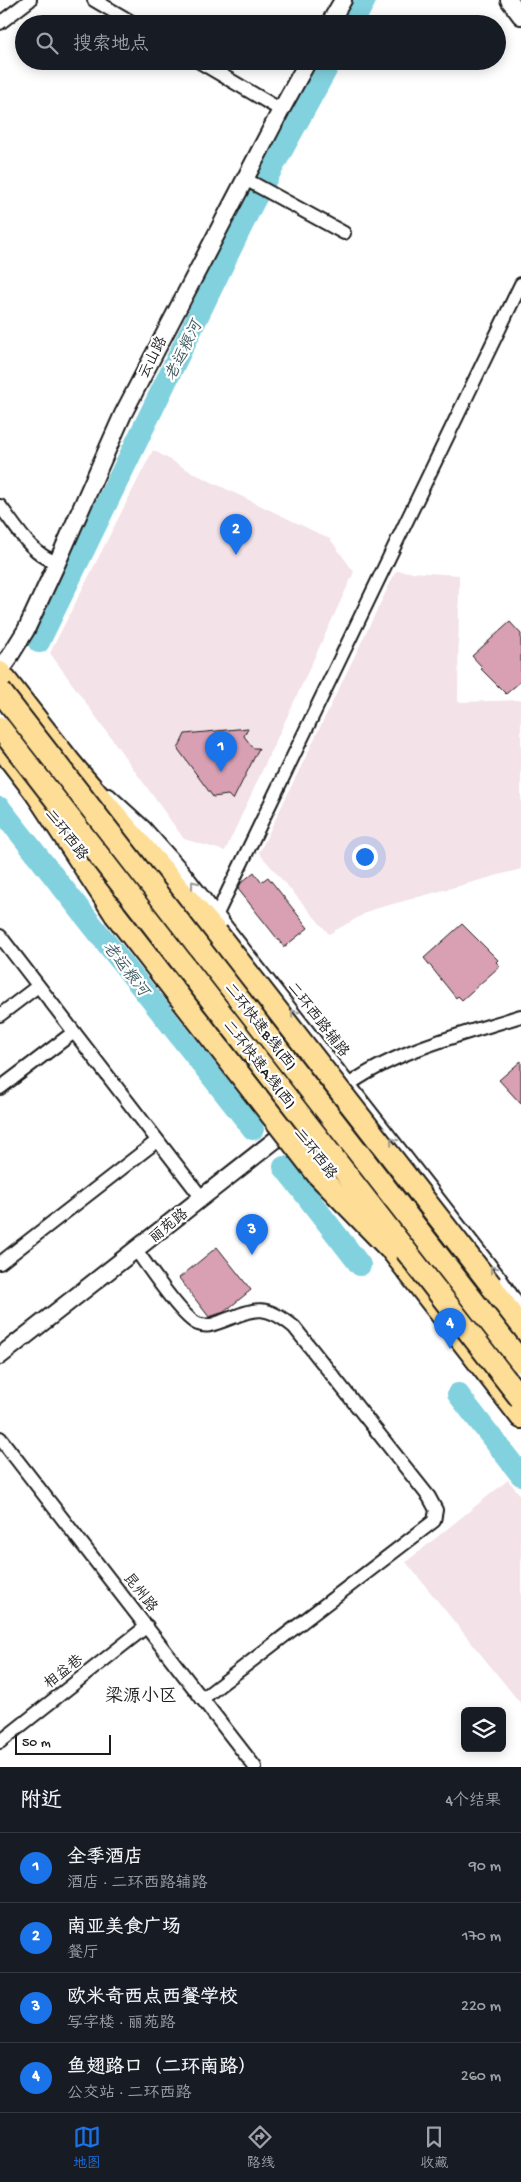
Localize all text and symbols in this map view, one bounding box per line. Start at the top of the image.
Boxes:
search box [15,15,506,70]
icon: search [33,29,61,57]
text: 搜索地点 [73,34,149,57]
water label: 老运粮河 [161,315,209,384]
street label: 云山路 [136,334,172,382]
pin: 2 [220,514,252,555]
pin: 1 [205,731,237,772]
street label: 二环西路 [40,806,91,864]
your location [352,844,378,870]
one-way arrow [191,880,200,890]
water label: 老运粮河 [97,938,155,1004]
street label: 二环快速B线(西) [220,979,300,1075]
street label: 二环西路辅路 [283,979,352,1061]
one-way arrow [291,1010,299,1019]
street label: 二环快速A线(西) [218,1017,299,1113]
street label: 二环西路 [289,1125,340,1183]
one-way arrow [391,1138,399,1147]
street label: 丽苑路 [146,1205,192,1248]
pin: 3 [236,1214,268,1255]
one-way arrow [490,1265,499,1275]
pin: 4 [434,1308,466,1349]
street label: 昆州路 [118,1570,160,1617]
street label: 相益巷 [41,1652,88,1694]
district label: 梁源小区 [105,1686,177,1708]
map controls [461,1707,506,1752]
button: layers [461,1707,506,1752]
scale bar [15,1732,111,1755]
text: 50 m [22,1735,51,1752]
text: 附近 [20,1790,62,1815]
text: 4个结果 [445,1793,501,1812]
text: 全季酒店 [67,1847,143,1870]
text: 1 [33,1858,39,1877]
text: 90 m [469,1858,501,1877]
text: 酒店 · 二环西路辅路 [67,1875,208,1894]
text: 南亚美食广场 [67,1917,181,1940]
text: 2 [32,1928,40,1947]
text: 170 m [462,1928,501,1947]
text: 餐厅 [67,1945,99,1964]
text: 欧米奇西点西餐学校 [67,1987,238,2010]
text: 3 [32,1998,40,2017]
text: 220 m [461,1998,501,2017]
text: 写字楼 · 丽苑路 [67,2015,176,2034]
text: 鱼翅路口（二环南路） [67,2057,257,2080]
text: 4 [32,2068,40,2087]
text: 260 m [461,2068,501,2087]
text: 公交站 · 二环西路 [67,2085,192,2104]
tab: 地图 [73,2123,101,2173]
tab: 路线 [246,2123,274,2173]
tab: 收藏 [420,2123,448,2173]

